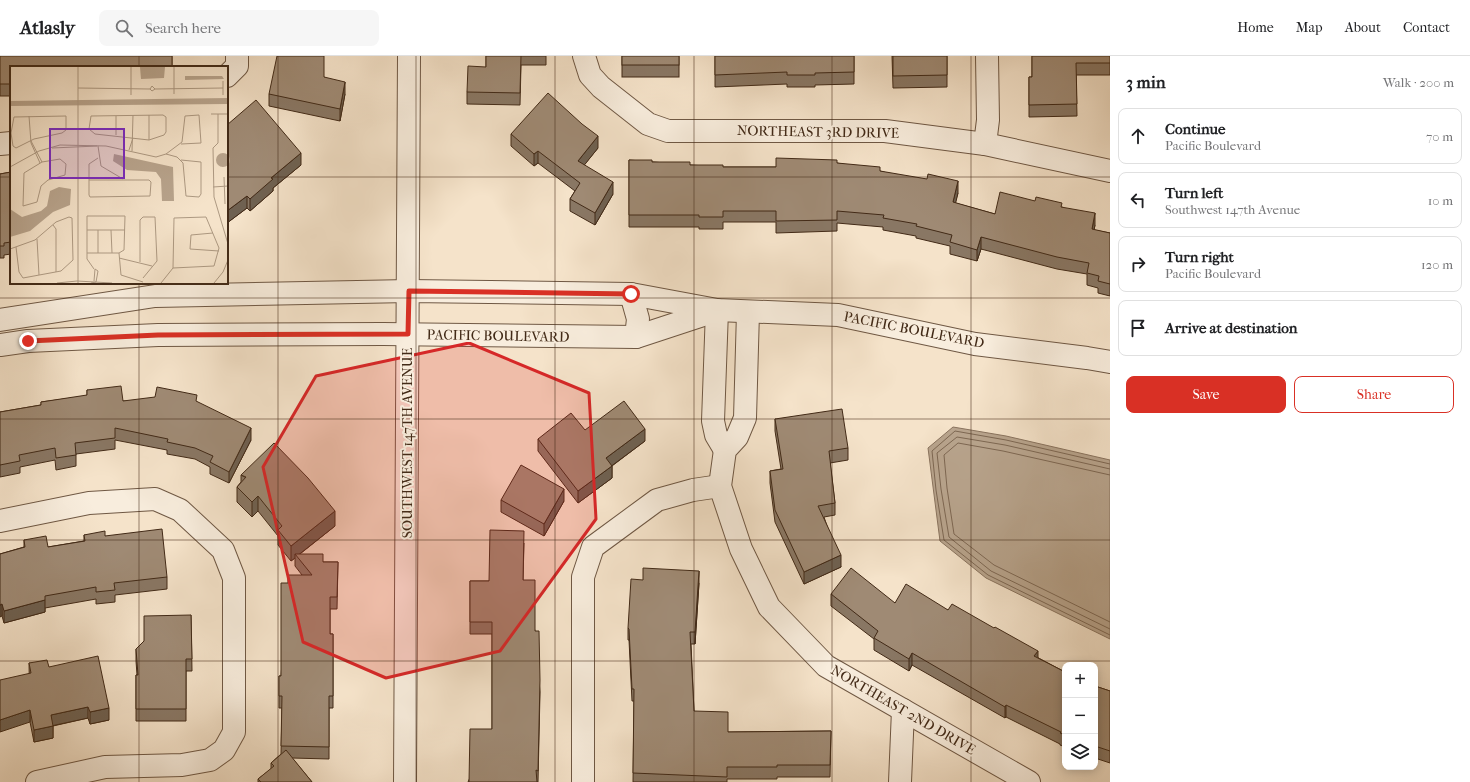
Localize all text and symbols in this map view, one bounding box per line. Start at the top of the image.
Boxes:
search box [99,10,379,46]
text: Atlasly [20,17,75,39]
icon: search [113,17,135,39]
text: Search here [145,19,221,37]
text: Home [1237,19,1274,36]
text: Map [1296,19,1323,36]
text: About [1345,19,1381,36]
text: Contact [1403,19,1450,36]
inset map [10,66,228,284]
text: 3 min [1126,72,1166,92]
text: Walk · 200 m [1383,75,1454,90]
text: Continue [1165,120,1225,138]
street label: NORTHEAST 3RD DRIVE [737,122,900,142]
icon: ahead [1127,125,1149,147]
text: 70 m [1426,129,1453,144]
text: Pacific Boulevard [1165,138,1261,153]
text: Turn left [1165,184,1223,202]
icon: left [1127,189,1149,211]
text: 10 m [1428,193,1453,208]
text: Southwest 147th Avenue [1165,202,1300,217]
text: Turn right [1165,248,1234,266]
icon: right [1127,253,1149,275]
text: 120 m [1421,257,1453,272]
text: Pacific Boulevard [1165,266,1261,281]
route start [622,285,640,303]
street label: PACIFIC BOULEVARD [842,308,986,352]
icon: arrive [1127,317,1149,339]
text: Arrive at destination [1165,319,1297,337]
street label: PACIFIC BOULEVARD [426,326,570,346]
route end [19,332,37,350]
street label: SOUTHWEST 147TH AVENUE [399,347,416,538]
button: Save [1126,376,1286,413]
button: Share [1294,376,1454,413]
street label: NORTHEAST 2ND DRIVE [828,662,979,759]
map controls [1062,662,1098,770]
button: + [1062,662,1098,698]
button: − [1062,698,1098,734]
button: layers [1062,734,1098,770]

